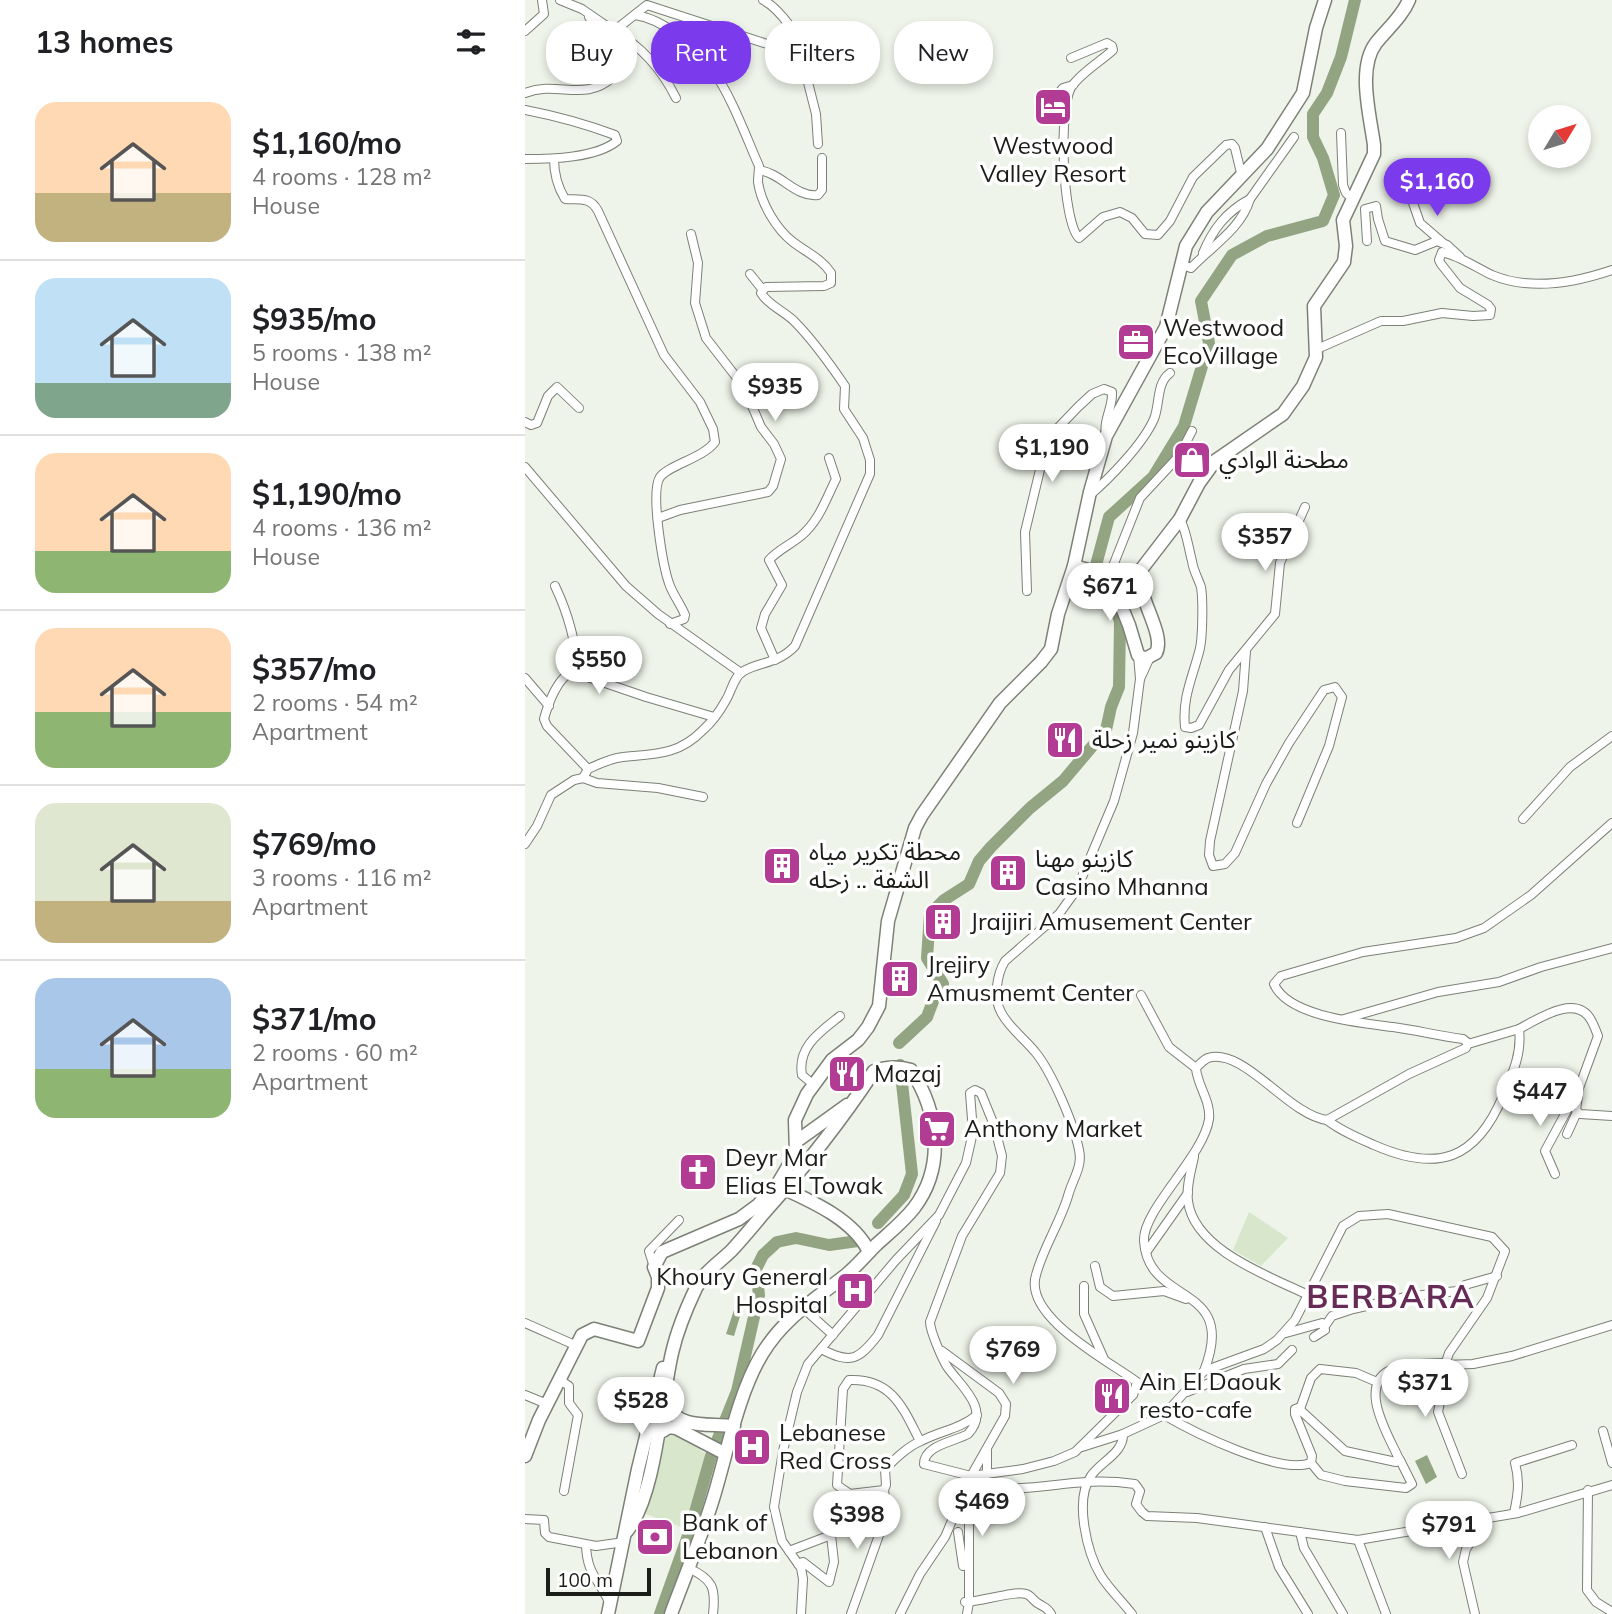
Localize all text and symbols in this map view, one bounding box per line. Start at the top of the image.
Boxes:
chip: Buy [546,21,637,84]
chip: Rent [651,21,751,84]
chip: Filters [765,21,880,84]
chip: New [894,21,993,84]
text: 13 homes [35,23,174,61]
icon: filters [452,23,490,61]
hotel icon: Westwood Valley Resort [1032,86,1074,128]
north arrow [1528,105,1591,168]
map controls [1528,105,1591,168]
text: $1,160/mo [252,124,402,162]
icon: home [91,130,175,214]
place label: Westwood Valley Resort [980,130,1126,188]
pin: $1,160 [1380,158,1494,218]
text: 4 rooms · 128 m² [252,162,432,191]
text: $1,160 [1400,166,1474,195]
text: House [252,191,320,220]
text: $935/mo [252,300,376,338]
icon: home [91,306,175,390]
place label: Westwood EcoVillage [1163,312,1284,370]
office icon: Westwood EcoVillage [1115,321,1157,363]
text: 5 rooms · 138 m² [252,338,432,367]
pin: $935 [734,364,816,423]
text: House [252,367,320,396]
text: $935 [747,371,803,400]
pin: $1,190 [995,424,1109,484]
text: $1,190 [1015,432,1089,461]
shop icon: مطحنة الوادي [1171,439,1213,481]
place label: مطحنة الوادي [1219,444,1349,479]
text: $1,190/mo [252,475,402,513]
icon: home [91,481,175,565]
text: 4 rooms · 136 m² [252,513,432,542]
pin: $357 [1224,514,1306,573]
text: $357 [1237,521,1293,550]
text: House [252,542,320,571]
pin: $671 [1069,564,1151,623]
text: $671 [1082,571,1138,600]
pin: $550 [558,636,640,696]
text: $550 [571,644,627,673]
text: $357/mo [252,650,376,688]
icon: home [91,656,175,740]
text: 2 rooms · 54 m² [252,688,418,717]
text: Apartment [252,717,368,746]
restaurant icon: كازينو نمير زحلة [1044,719,1086,761]
place label: كازينو نمير زحلة [1092,724,1237,754]
text: $769/mo [252,825,376,863]
icon: home [91,831,175,915]
place label: محطة تكرير مياه الشفة .. زحله [809,836,961,894]
place label: كازينو مهنا Casino Mhanna [1035,843,1209,901]
building icon: محطة تكرير مياه الشفة .. زحله [761,845,803,887]
building icon: كازينو مهنا Casino Mhanna [987,852,1029,894]
text: 3 rooms · 116 m² [252,863,432,892]
text: Apartment [252,892,368,921]
building icon: Jraijiri Amusement Center [922,901,964,943]
place label: Jraijiri Amusement Center [970,906,1252,936]
place label: Jrejiry Amusmemt Center [927,949,1134,1007]
building icon: Jrejiry Amusmemt Center [879,958,921,1000]
text: $371/mo [252,1000,376,1038]
icon: home [91,1006,175,1090]
text: 2 rooms · 60 m² [252,1038,418,1067]
restaurant icon: Mazaj [826,1053,868,1095]
place label: Mazaj [874,1058,941,1088]
text: Apartment [252,1067,368,1096]
pin: $447 [1499,1068,1581,1128]
text: $447 [1512,1076,1568,1105]
supermarket icon: Anthony Market [916,1108,958,1150]
place label: Anthony Market [964,1113,1142,1143]
place label: Deyr Mar Elias El Towak [725,1142,883,1200]
church icon: Deyr Mar Elias El Towak [677,1151,719,1193]
place label: Khoury General Hospital [656,1261,828,1319]
hospital icon: Khoury General Hospital [834,1270,876,1312]
district label: BERBARA [1306,1276,1476,1316]
pin: $769 [972,1326,1054,1386]
text: $769 [985,1334,1041,1363]
pin: $371 [1384,1360,1466,1419]
place label: Ain El Daouk resto-cafe [1139,1366,1282,1424]
text: $371 [1397,1367,1453,1396]
restaurant icon: Ain El Daouk resto-cafe [1091,1375,1133,1417]
pin: $528 [600,1378,682,1437]
text: $528 [613,1385,669,1414]
place label: Lebanese Red Cross [779,1417,892,1475]
hospital icon: Lebanese Red Cross [731,1426,773,1468]
pin: $469 [941,1478,1023,1538]
text: $469 [954,1486,1010,1515]
pin: $398 [816,1492,898,1551]
text: $398 [829,1499,885,1528]
pin: $791 [1408,1502,1490,1561]
place label: Bank of Lebanon [682,1507,779,1565]
text: $791 [1421,1509,1477,1538]
bank icon: Bank of Lebanon [634,1516,676,1558]
scale bar [546,1565,651,1597]
text: 100 m [557,1568,613,1592]

